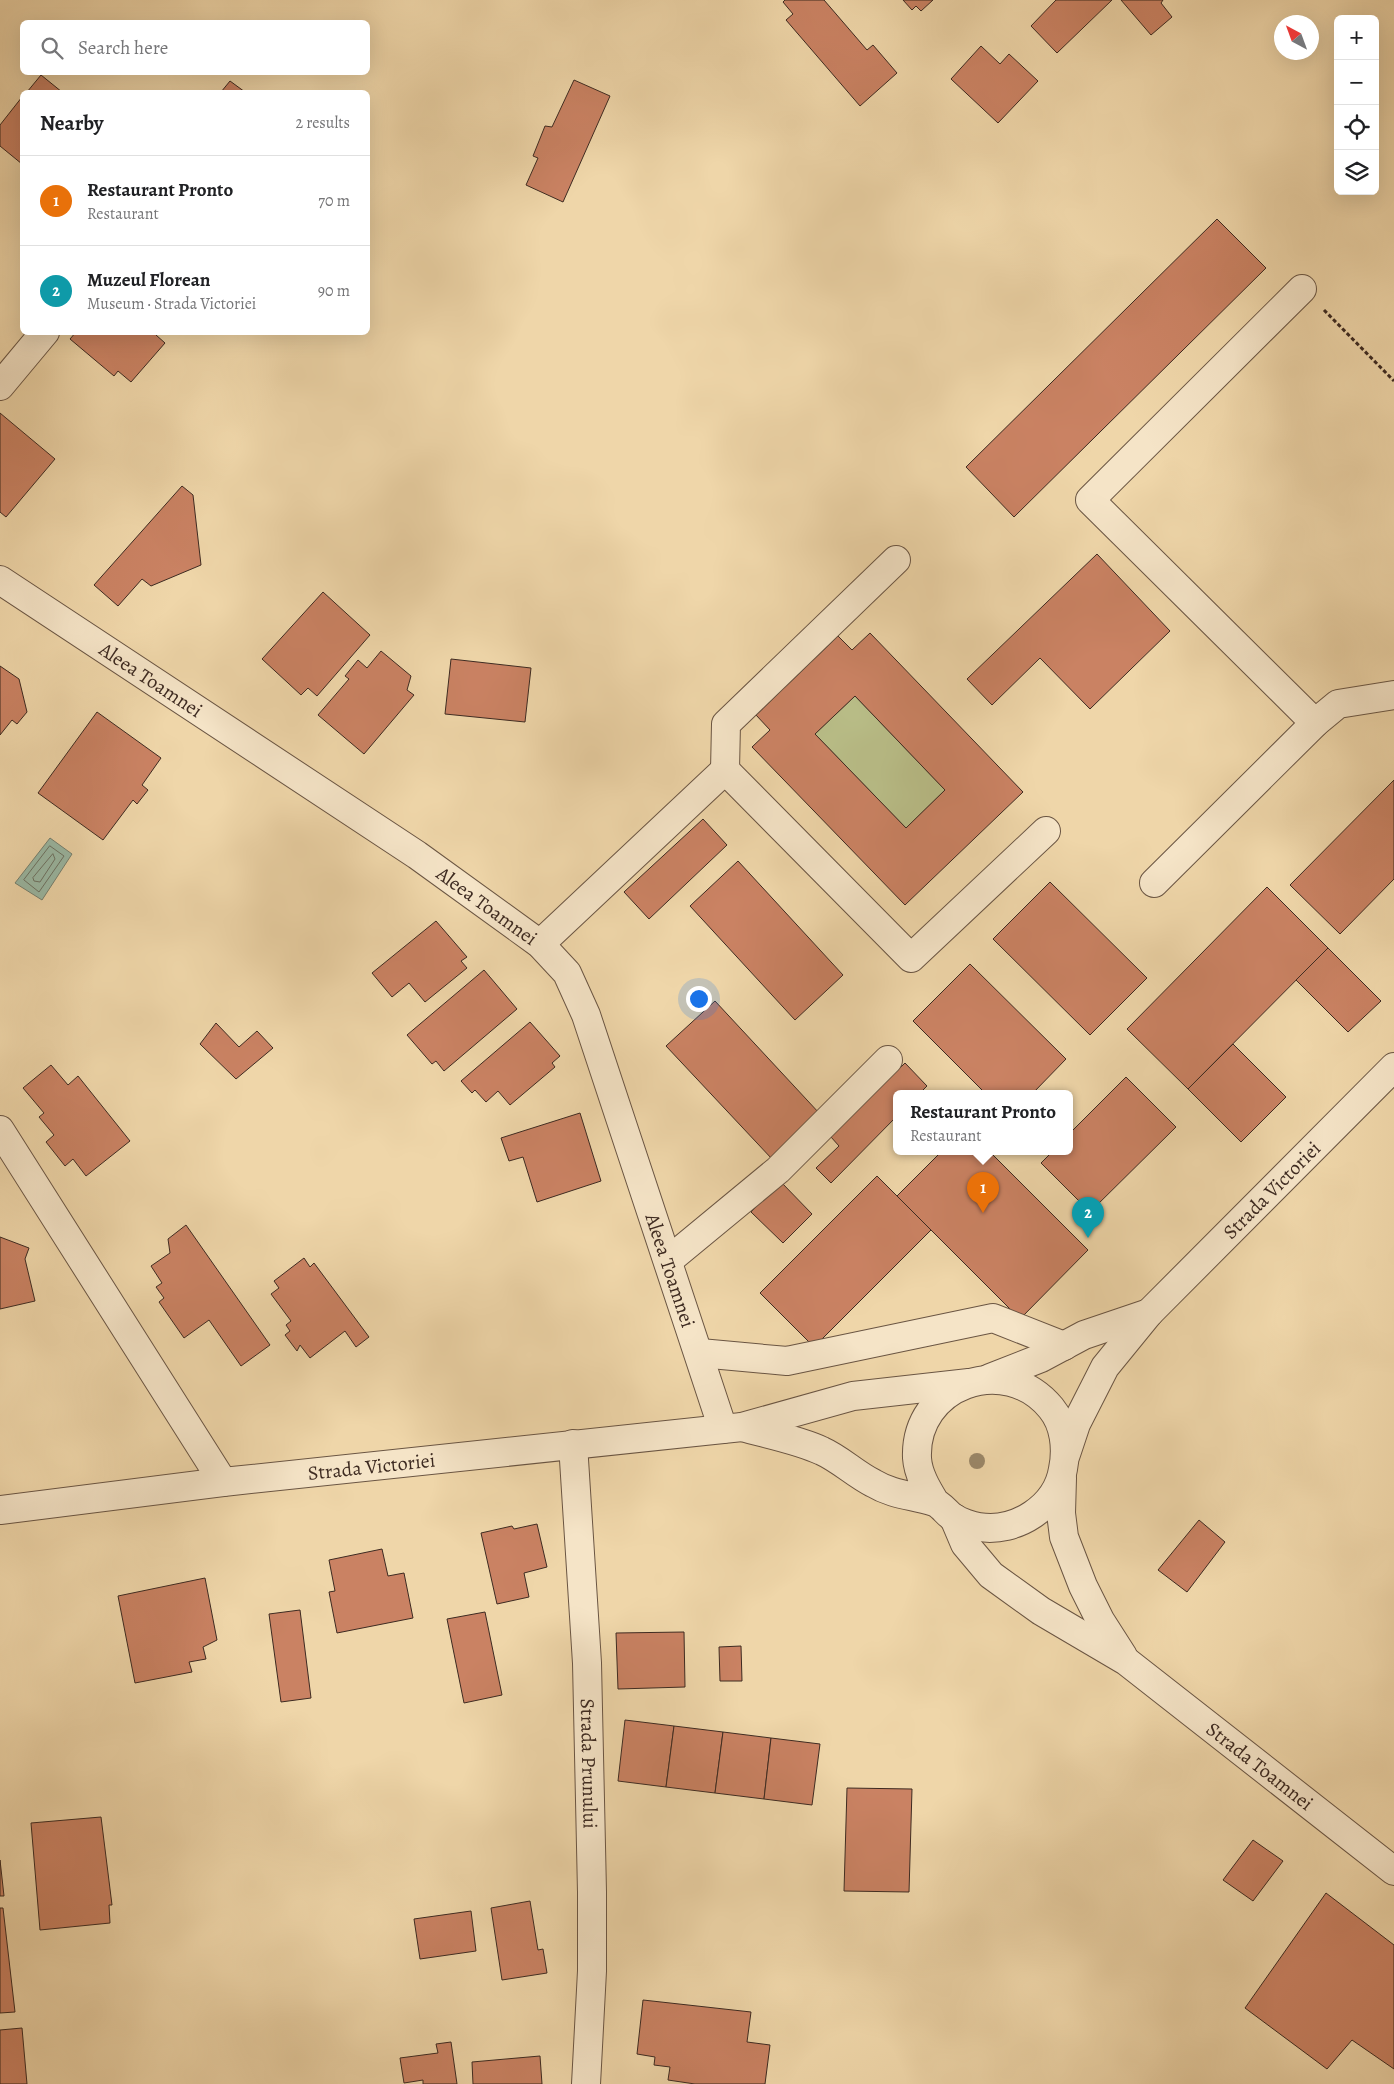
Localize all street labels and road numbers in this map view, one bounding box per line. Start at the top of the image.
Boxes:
street label: Aleea Toamnei [93,635,208,724]
street label: Aleea Toamnei [430,859,543,951]
street label: Strada Victoriei [1217,1135,1326,1245]
street label: Aleea Toamnei [639,1209,702,1331]
street label: Strada Victoriei [306,1446,437,1486]
street label: Strada Prunului [574,1698,604,1829]
street label: Strada Toamnei [1201,1715,1319,1816]

